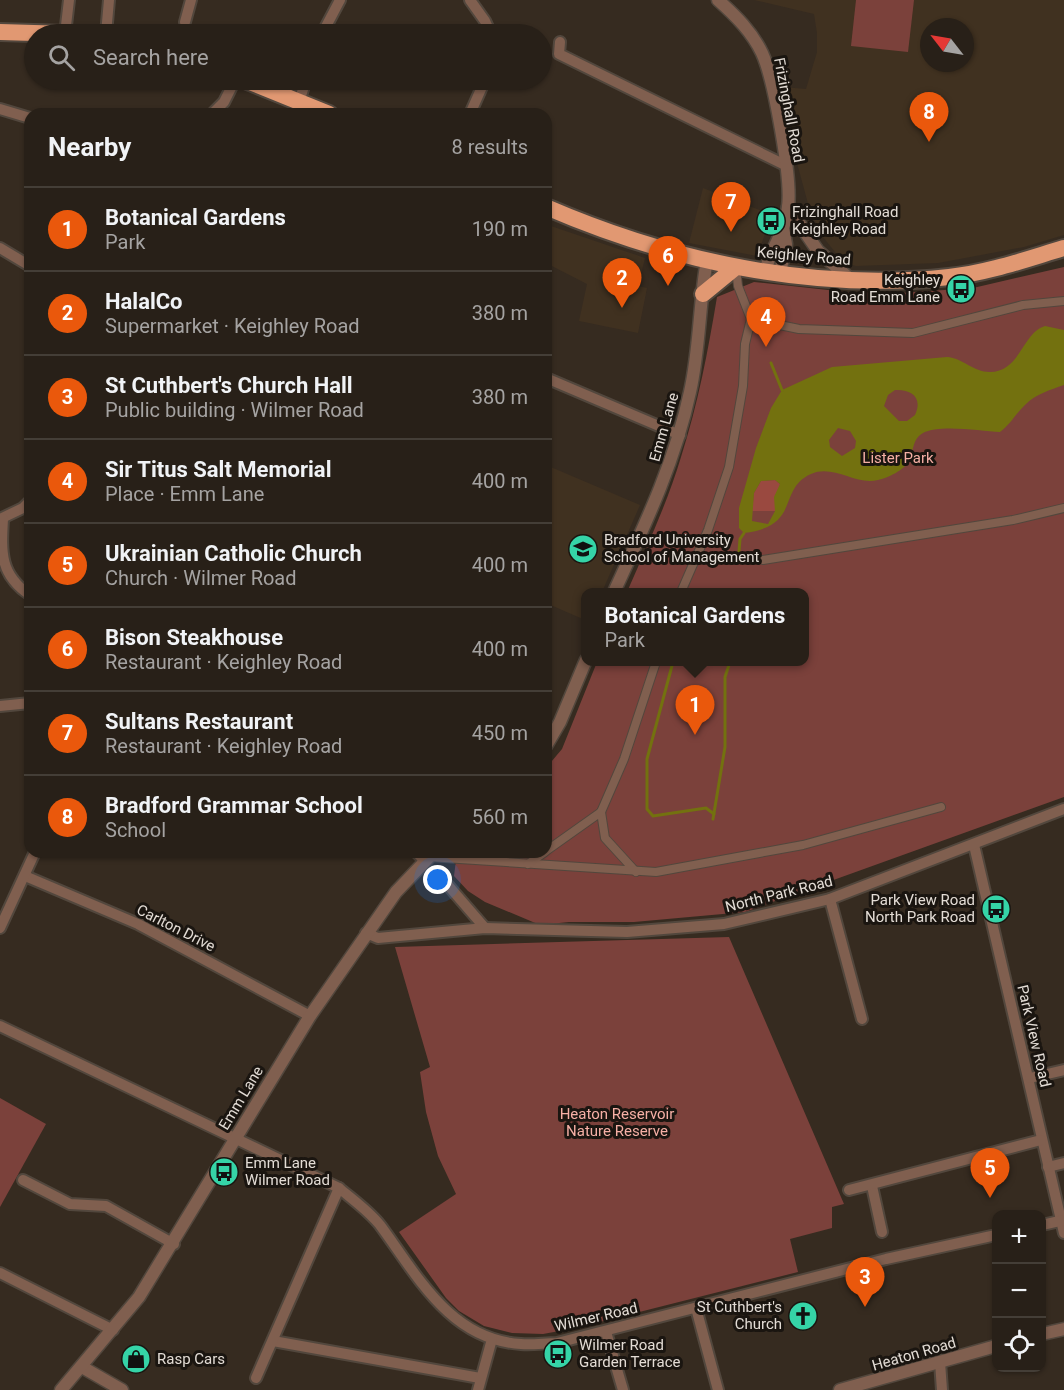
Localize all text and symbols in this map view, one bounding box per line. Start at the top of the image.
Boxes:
north arrow [920,18,974,72]
search box [24,24,552,90]
icon: search [45,41,78,74]
text: Search here [93,45,209,70]
street label: Frizinghall Road [770,56,808,164]
pin: 8 [910,92,948,142]
text: Nearby [48,132,131,162]
text: 8 results [452,135,528,159]
pin: 7 [712,182,750,232]
place label: Frizinghall Road Keighley Road [792,203,898,238]
text: Botanical Gardens [105,205,286,230]
bus stop icon: Frizinghall Road Keighley Road [755,205,787,237]
text: 1 [62,217,73,241]
text: 190 m [472,217,528,241]
text: Park [105,230,145,254]
pin: 6 [648,236,688,286]
street label: Keighley Road [756,243,852,269]
pin: 2 [602,258,642,308]
place label: Keighley Road Emm Lane [831,271,940,306]
bus stop icon: Keighley Road Emm Lane [945,273,977,305]
text: HalalCo [105,289,183,314]
pin: 4 [746,298,786,347]
text: 2 [62,301,73,325]
text: 380 m [472,301,528,325]
text: Supermarket · Keighley Road [105,314,360,338]
text: St Cuthbert's Church Hall [105,373,353,398]
text: 3 [62,385,73,409]
text: 380 m [472,385,528,409]
street label: Emm Lane [646,390,682,464]
text: Public building · Wilmer Road [105,398,364,422]
park label: Lister Park [862,449,934,467]
text: Sir Titus Salt Memorial [105,457,331,482]
text: 4 [62,469,73,493]
text: 400 m [472,469,528,493]
text: Place · Emm Lane [105,482,264,506]
place label: Bradford University School of Management [604,531,759,566]
school or university icon: Bradford University School of Management [567,533,599,565]
text: Ukrainian Catholic Church [105,541,362,566]
text: 5 [62,553,73,577]
text: 400 m [472,553,528,577]
text: Church · Wilmer Road [105,566,297,590]
popup [581,588,809,666]
text: Botanical Gardens [605,603,785,628]
text: Bison Steakhouse [105,625,283,650]
text: Park [605,628,645,652]
text: 6 [62,637,73,661]
text: 400 m [472,637,528,661]
text: Restaurant · Keighley Road [105,650,342,674]
pin: 1 [676,686,714,735]
text: Sultans Restaurant [105,709,293,734]
text: 7 [62,721,73,745]
text: 450 m [472,721,528,745]
text: Restaurant · Keighley Road [105,734,342,758]
text: Bradford Grammar School [105,793,363,818]
text: 8 [62,805,73,829]
text: 560 m [472,805,528,829]
text: School [105,818,166,842]
your location [423,865,452,894]
street label: North Park Road [723,872,835,916]
place label: Park View Road North Park Road [865,891,975,926]
bus stop icon: Park View Road North Park Road [980,893,1012,925]
street label: Carlton Drive [134,901,218,955]
street label: Park View Road [1013,983,1055,1089]
street label: Emm Lane [215,1063,267,1133]
park label: Heaton Reservoir Nature Reserve [560,1105,674,1140]
pin: 5 [970,1148,1010,1198]
place label: Emm Lane Wilmer Road [245,1154,330,1189]
bus stop icon: Emm Lane Wilmer Road [208,1156,240,1188]
map controls [992,1210,1046,1372]
button: + [992,1210,1046,1264]
pin: 3 [846,1258,884,1307]
button: − [992,1264,1046,1318]
place label: St Cuthbert's Church [697,1298,782,1333]
street label: Wilmer Road [553,1299,639,1335]
church icon: St Cuthbert's Church [787,1300,819,1332]
button: locate [992,1318,1046,1372]
street label: Heaton Road [870,1333,958,1375]
place label: Wilmer Road Garden Terrace [579,1336,681,1371]
bus stop icon: Wilmer Road Garden Terrace [542,1338,574,1370]
shop icon: Rasp Cars [120,1343,152,1375]
place label: Rasp Cars [157,1350,225,1368]

